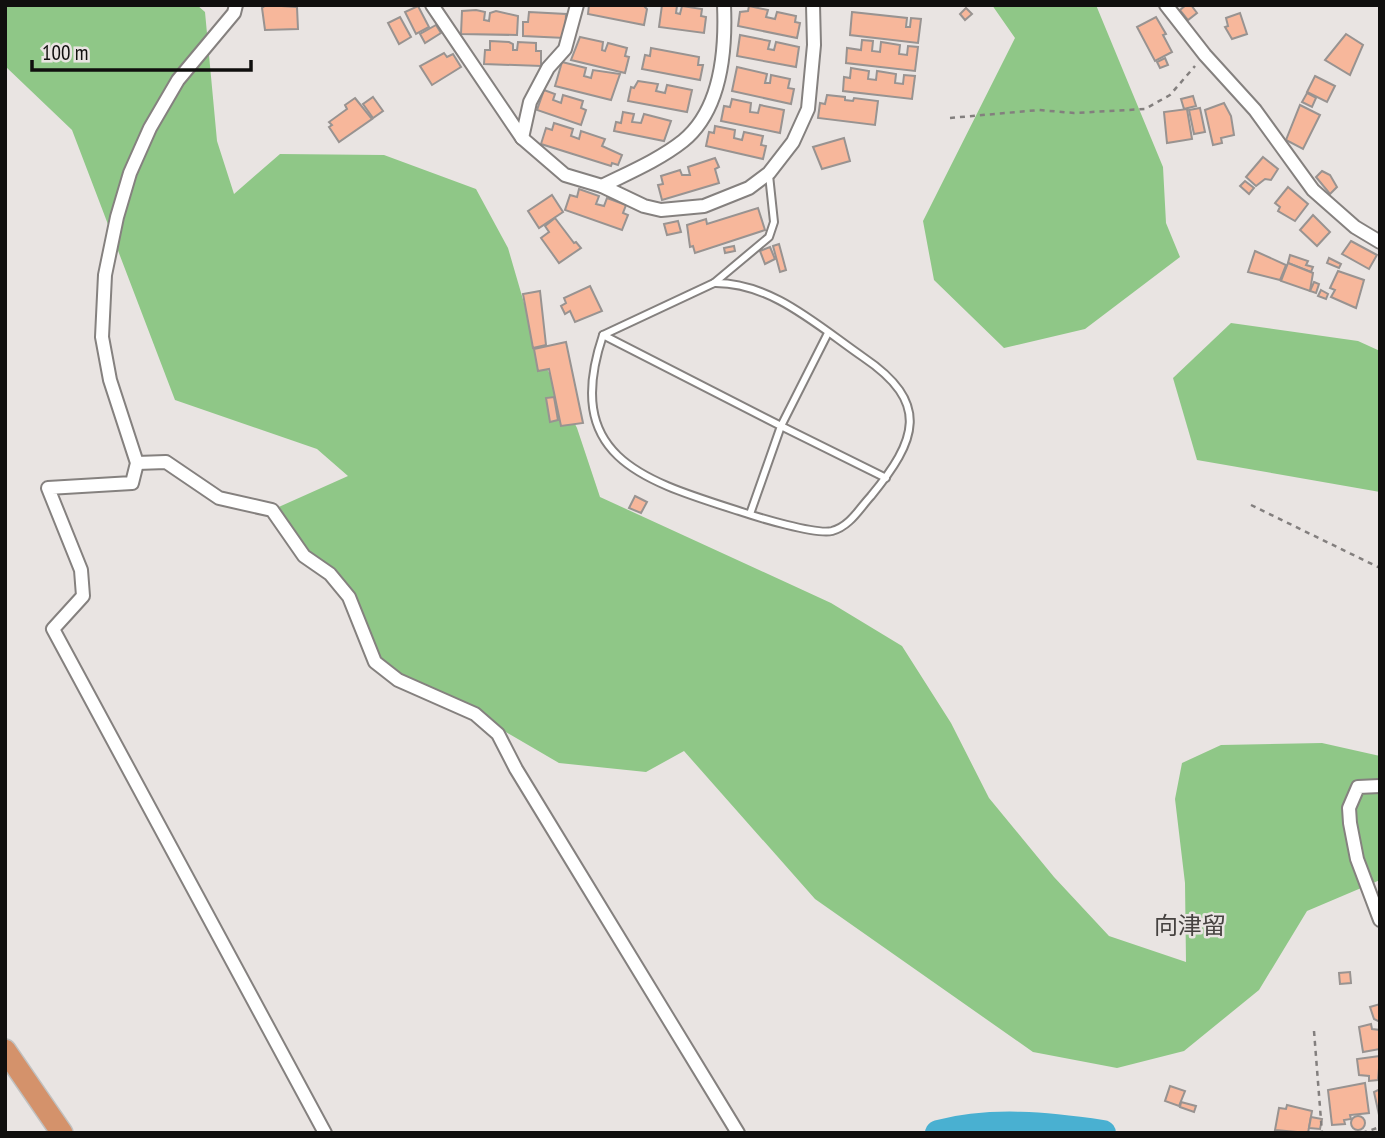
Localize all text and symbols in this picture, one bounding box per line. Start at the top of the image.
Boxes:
scale bar [32,28,250,72]
text: 100 m [42,39,88,66]
district label: 向津留 [1154,910,1226,941]

